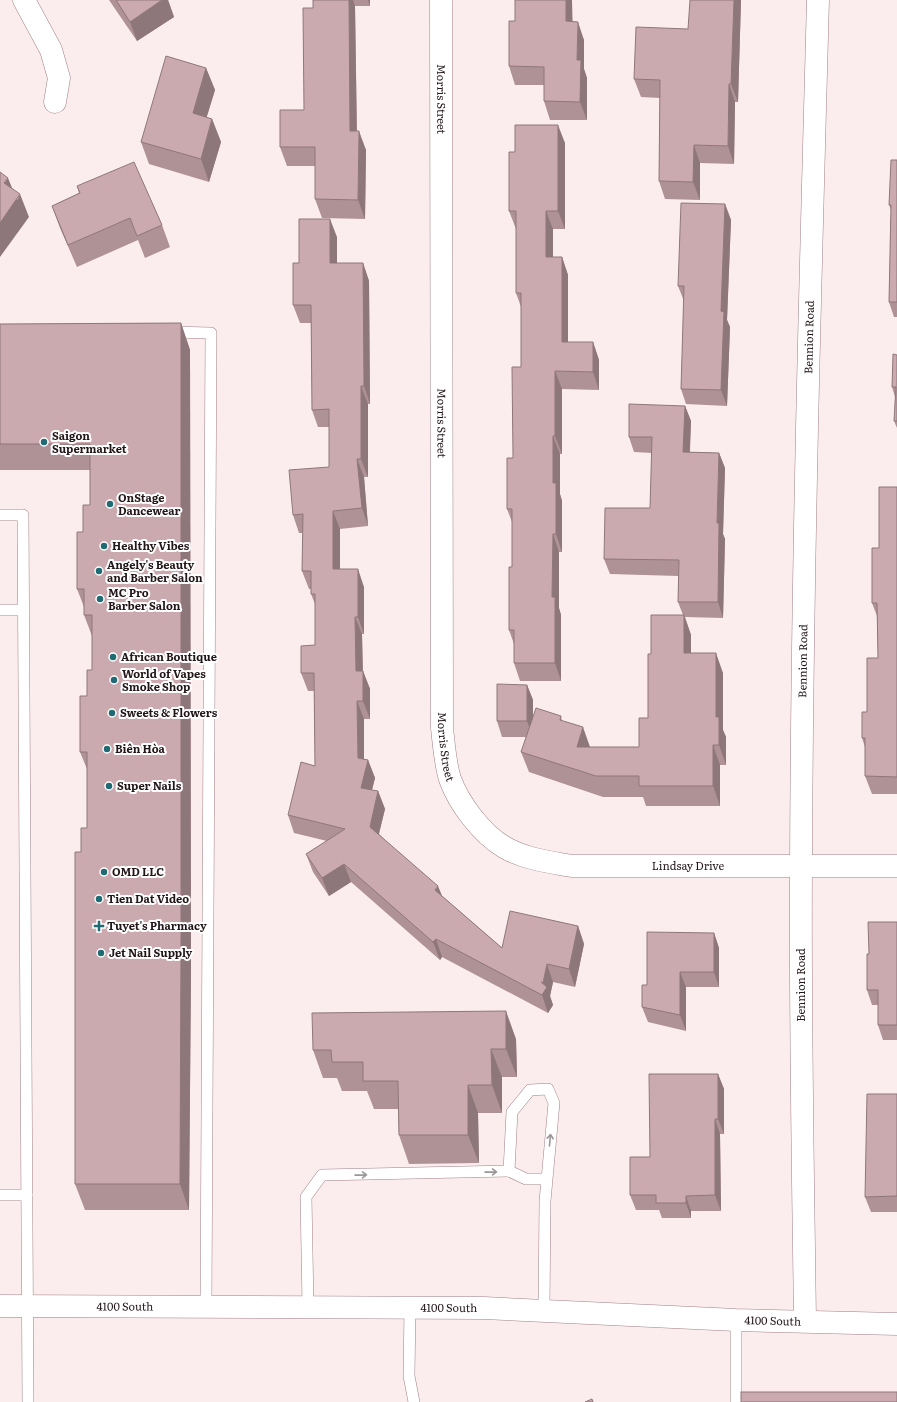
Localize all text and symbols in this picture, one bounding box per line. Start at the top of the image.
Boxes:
street label: Morris Street [434,64,450,135]
street label: Bennion Road [799,300,817,374]
street label: Morris Street [435,388,451,459]
place label: Saigon Supermarket [52,427,127,456]
marker: Saigon Supermarket [39,437,49,447]
place label: OnStage Dancewear [118,489,180,518]
marker: OnStage Dancewear [105,499,115,509]
place label: Healthy Vibes [112,537,190,553]
marker: Healthy Vibes [99,541,109,551]
place label: Angely's Beauty and Barber Salon [107,556,203,585]
marker: Angely's Beauty and Barber Salon [94,566,104,576]
place label: MC Pro Barber Salon [108,584,181,613]
marker: MC Pro Barber Salon [95,594,105,604]
street label: Bennion Road [793,624,810,698]
place label: African Boutique [121,648,217,664]
marker: African Boutique [108,652,118,662]
place label: World of Vapes Smoke Shop [122,665,206,694]
marker: World of Vapes Smoke Shop [109,675,119,685]
place label: Sweets & Flowers [120,704,218,720]
marker: Sweets & Flowers [107,708,117,718]
street label: Morris Street [435,712,459,784]
place label: Biên Hòa [115,740,166,756]
marker: Biên Hòa [102,744,112,754]
place label: Super Nails [117,777,182,793]
marker: Super Nails [104,781,114,791]
street label: Lindsay Drive [652,857,725,873]
place label: OMD LLC [112,863,164,879]
marker: OMD LLC [99,867,109,877]
place label: Tien Dat Video [107,890,189,906]
marker: Tien Dat Video [94,894,104,904]
place label: Tuyet's Pharmacy [107,917,207,933]
marker: Tuyet's Pharmacy [94,921,104,931]
place label: Jet Nail Supply [109,944,193,960]
marker: Jet Nail Supply [96,948,106,958]
street label: Bennion Road [792,948,808,1022]
one-way arrow [547,1134,554,1147]
one-way arrow [484,1168,497,1176]
one-way arrow [354,1171,367,1178]
street label: 4100 South [97,1297,153,1314]
street label: 4100 South [421,1299,477,1315]
street label: 4100 South [744,1311,801,1329]

